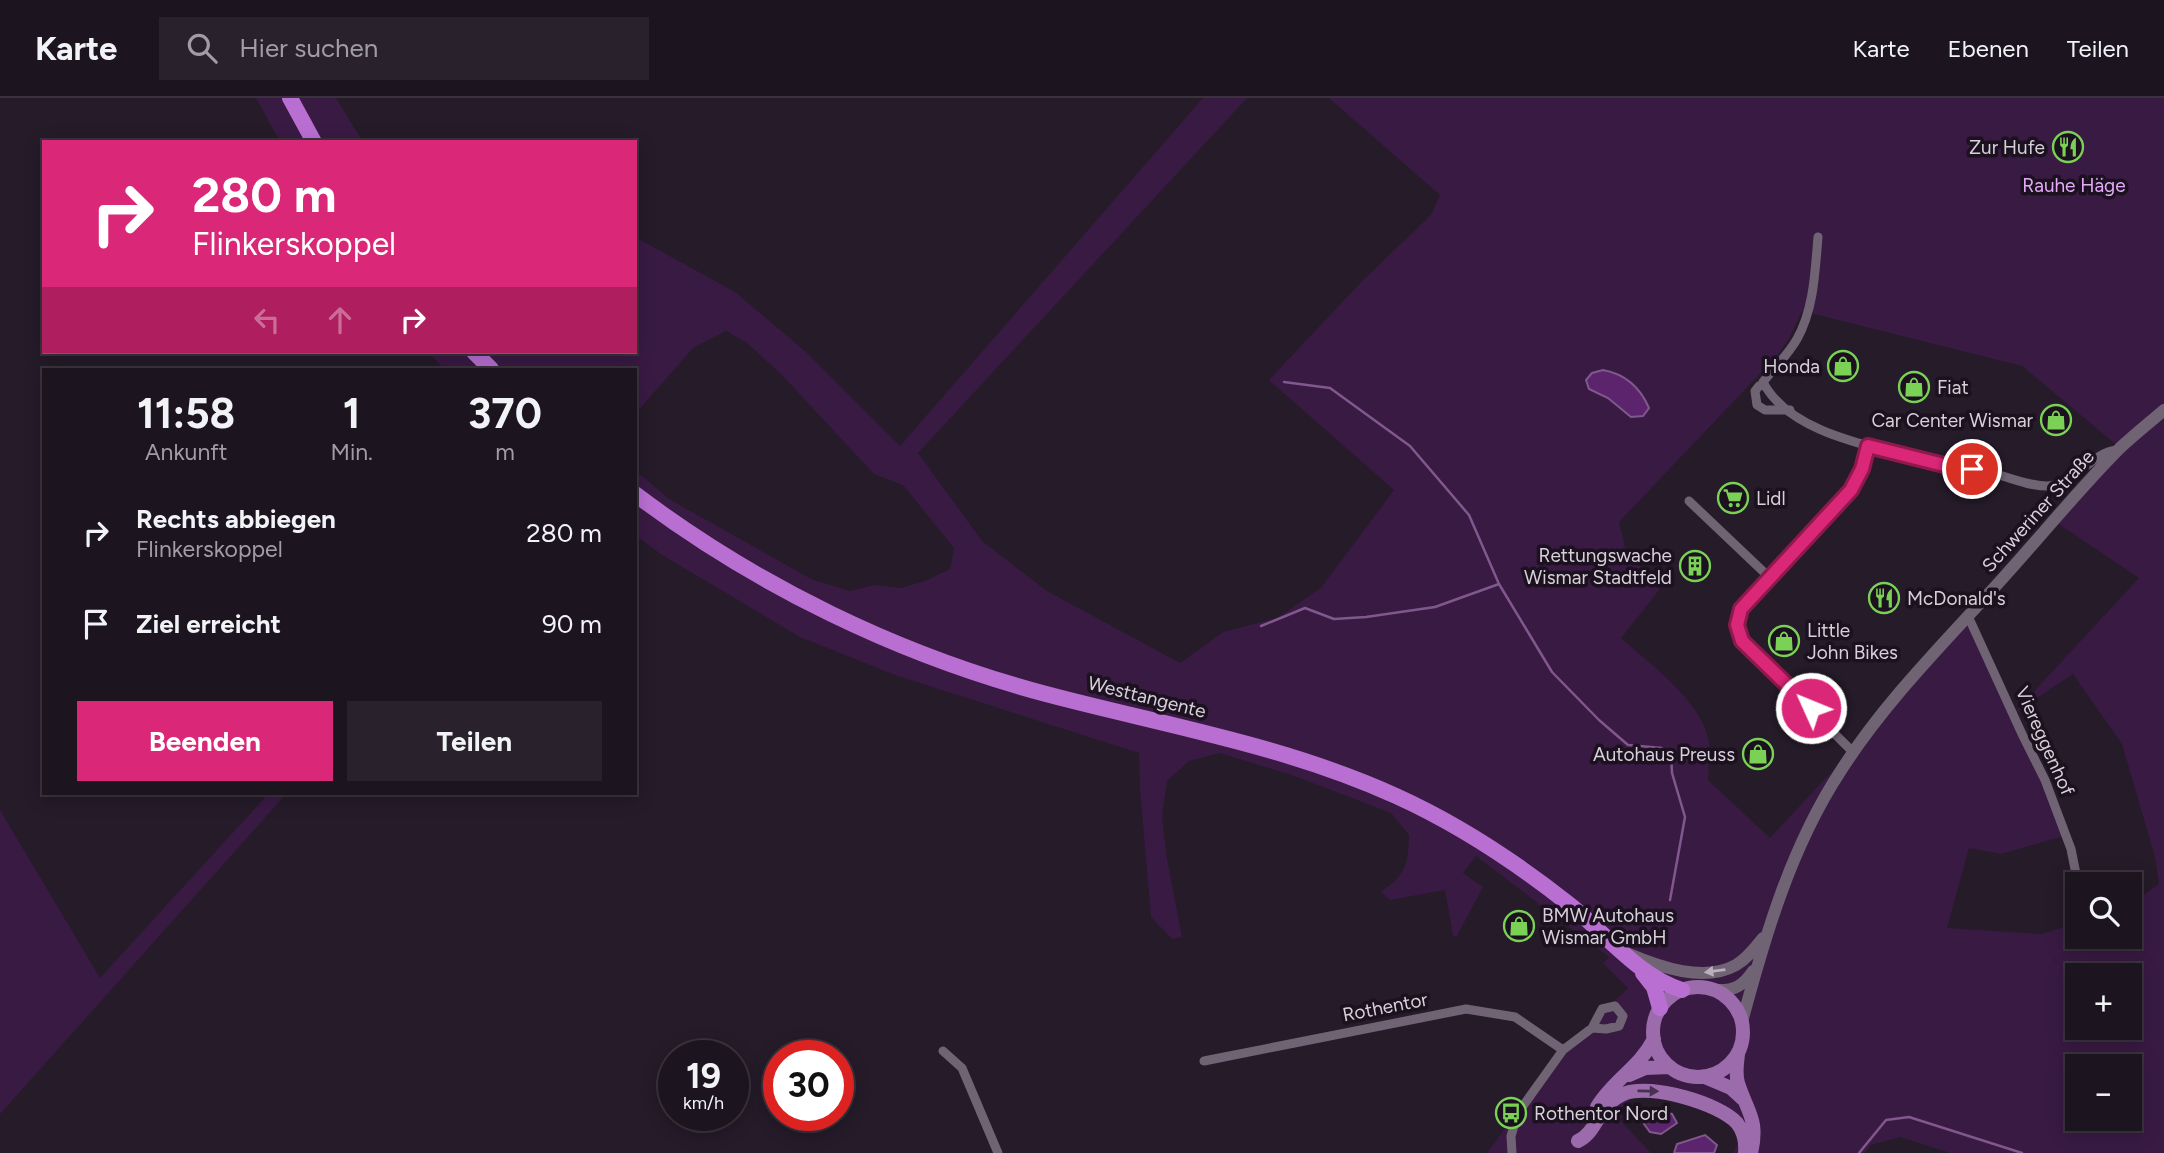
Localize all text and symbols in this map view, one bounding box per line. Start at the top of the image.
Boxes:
search box [159,17,649,80]
text: Karte [35,29,117,68]
icon: search [183,29,221,67]
text: Hier suchen [239,32,378,64]
text: Karte [1853,34,1910,63]
text: Ebenen [1948,34,2029,63]
text: Teilen [2067,34,2129,63]
restaurant icon: Zur Hufe [2051,130,2085,164]
place label: Zur Hufe [1969,136,2045,159]
text: 280 m [192,165,337,224]
icon: right [77,168,168,259]
park label: Rauhe Häge [2022,174,2126,197]
text: Flinkerskoppel [192,225,396,263]
icon: left [248,301,286,339]
icon: ahead [321,301,359,339]
icon: right [394,301,432,339]
shop icon: Honda [1826,349,1860,383]
place label: Honda [1763,355,1820,378]
shop icon: Fiat [1897,370,1931,404]
place label: Fiat [1937,376,1969,399]
text: 11:58 [137,388,235,439]
text: 1 [343,388,361,439]
text: 370 [468,388,542,439]
shop icon: Car Center Wismar [2039,403,2073,437]
place label: Car Center Wismar [1871,409,2034,432]
text: Ankunft [145,438,227,466]
text: Min. [330,438,373,466]
text: m [495,438,515,466]
pin [1942,439,2002,499]
street label: Schweriner Straße [1977,445,2099,577]
icon: arrive [1953,450,1991,488]
supermarket icon: Lidl [1716,481,1750,515]
place label: Lidl [1756,487,1786,510]
text: Rechts abbiegen [136,503,336,535]
icon: right [77,514,115,552]
text: 280 m [526,517,602,549]
text: Flinkerskoppel [136,535,283,563]
place label: Rettungswache Wismar Stadtfeld [1524,544,1672,589]
building icon: Rettungswache Wismar Stadtfeld [1678,549,1712,583]
restaurant icon: McDonald's [1867,581,1901,615]
place label: McDonald's [1907,587,2006,610]
icon: arrive [77,605,115,643]
text: Ziel erreicht [136,608,281,640]
text: 90 m [542,608,602,640]
place label: Little John Bikes [1807,619,1898,664]
shop icon: Little John Bikes [1767,624,1801,658]
street label: Westtangente [1086,671,1208,723]
position arrow [1774,671,1848,745]
street label: Viereggenhof [2011,683,2079,799]
button: Beenden [77,701,333,781]
button: Teilen [347,701,602,781]
shop icon: Autohaus Preuss [1741,737,1775,771]
place label: Autohaus Preuss [1593,743,1735,766]
map controls [2065,872,2142,1131]
button: search [2065,872,2142,949]
place label: BMW Autohaus Wismar GmbH [1542,904,1674,949]
shop icon: BMW Autohaus Wismar GmbH [1502,909,1536,943]
button: + [2065,963,2142,1040]
one-way arrow [1704,965,1726,976]
street label: Rothentor [1340,987,1430,1027]
speed limit sign: 30 [763,1040,854,1131]
button: − [2065,1054,2142,1131]
text: 19 [686,1055,721,1097]
one-way arrow [1637,1085,1659,1096]
text: km/h [683,1092,724,1114]
bus stop icon: Rothentor Nord [1494,1096,1528,1130]
place label: Rothentor Nord [1534,1102,1668,1125]

